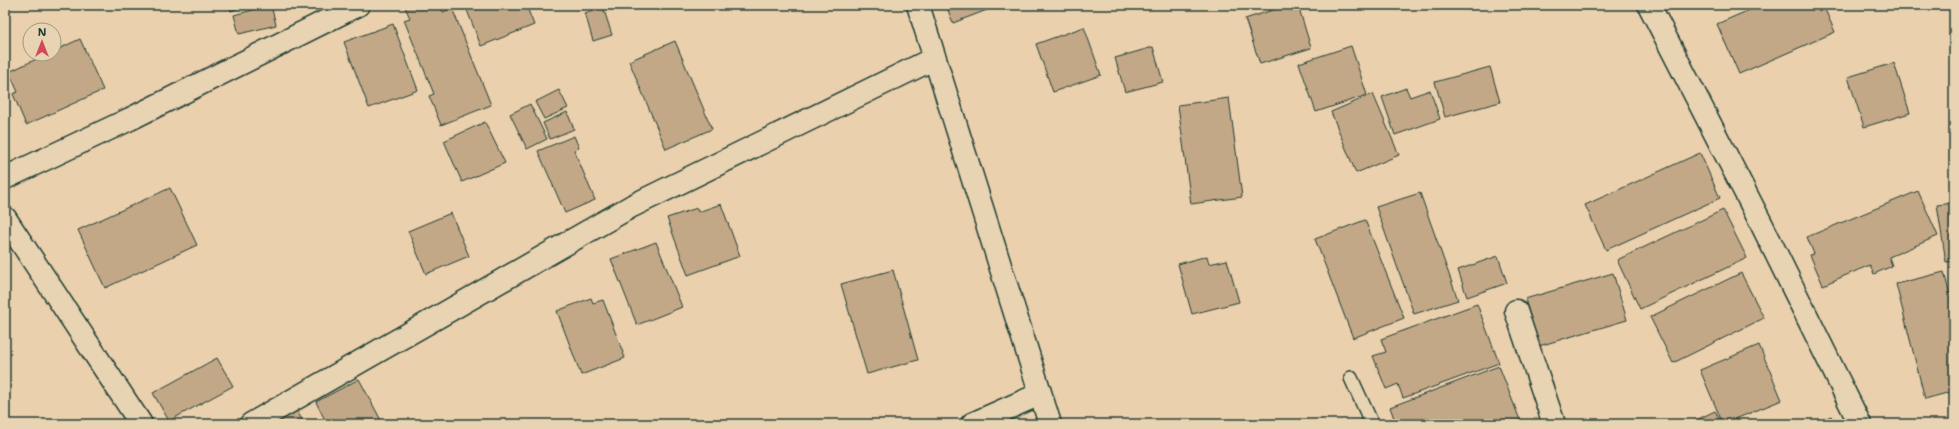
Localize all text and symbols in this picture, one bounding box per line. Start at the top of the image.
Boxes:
north arrow [22,22,62,62]
text: N [38,25,47,40]

